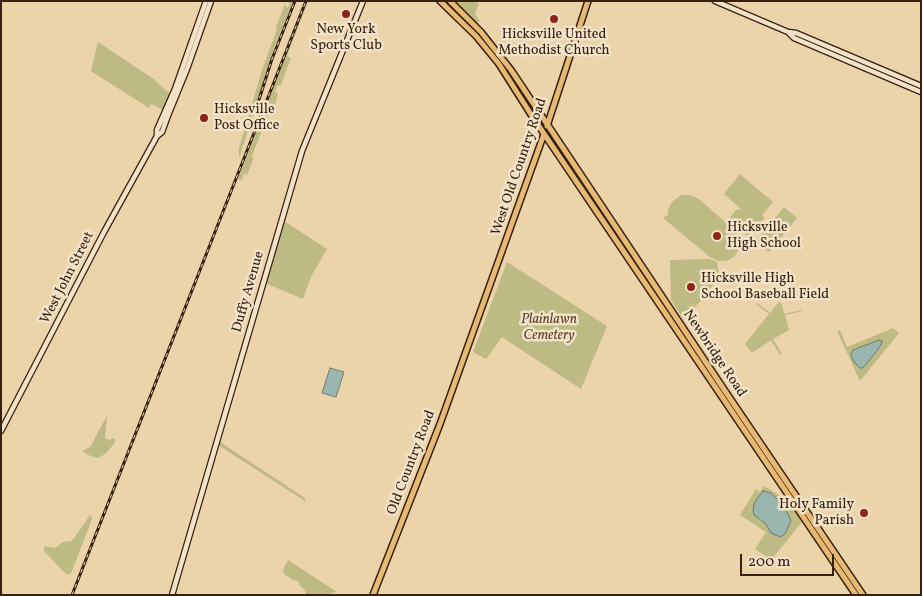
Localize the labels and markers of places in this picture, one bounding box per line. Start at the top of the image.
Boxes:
marker: New York Sports Club [340,8,352,20]
marker: Hicksville United Methodist Church [548,13,560,25]
place label: New York Sports Club [310,22,382,54]
place label: Hicksville United Methodist Church [498,27,610,59]
place label: Hicksville Post Office [214,102,279,134]
marker: Hicksville Post Office [198,112,210,124]
place label: Hicksville High School [727,220,801,252]
marker: Hicksville High School [711,230,723,242]
place label: Hicksville High School Baseball Field [701,271,829,304]
marker: Hicksville High School Baseball Field [685,281,697,293]
place label: Holy Family Parish [779,497,854,530]
marker: Holy Family Parish [858,507,870,519]

